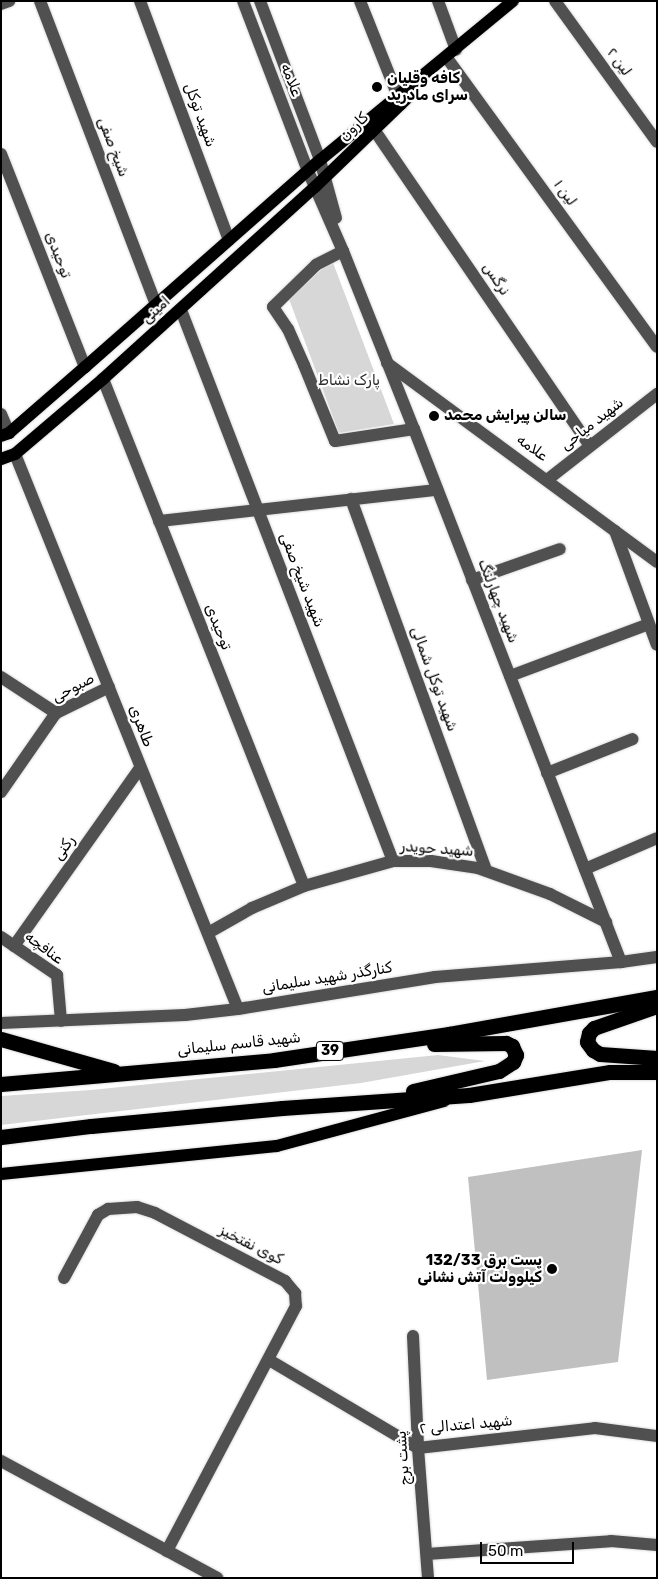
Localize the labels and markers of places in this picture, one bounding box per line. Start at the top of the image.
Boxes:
place label: کافه وقلیان سرای مادرید [387,69,468,104]
marker: کافه وقلیان سرای مادرید [371,81,383,93]
place label: سالن پیرایش محمد [444,407,566,425]
marker: سالن پیرایش محمد [428,410,440,422]
place label: پست برق 132/33 کیلوولت آتش نشانی [417,1251,542,1286]
marker: پست برق 132/33 کیلوولت آتش نشانی [546,1263,558,1275]

